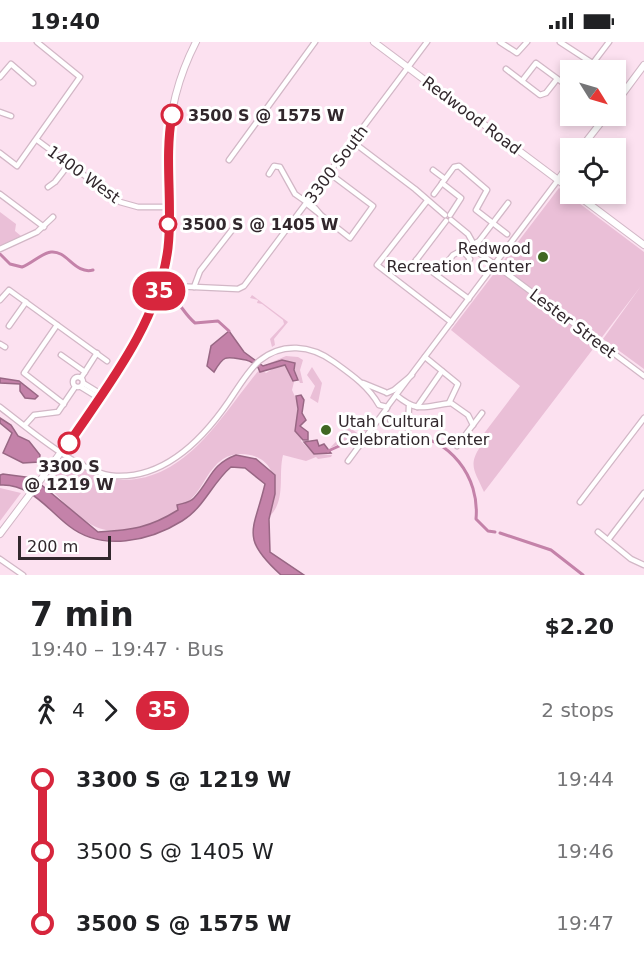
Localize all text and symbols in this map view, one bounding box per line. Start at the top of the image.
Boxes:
text: 19:40 [30,9,100,34]
north arrow [560,60,626,126]
map controls [560,60,626,204]
street label: Redwood Road [419,72,525,159]
marker: 3500 S @ 1575 W [161,104,183,126]
place label: 3500 S @ 1575 W [188,106,345,125]
street label: 3300 South [301,122,372,207]
button: locate [560,138,626,204]
street label: 1400 West [44,142,124,207]
marker: 3500 S @ 1405 W [159,215,177,233]
place label: 3500 S @ 1405 W [182,215,339,234]
place label: Redwood Recreation Center [387,239,531,276]
marker: Redwood Recreation Center [536,250,550,264]
line badge: 35 [132,272,186,310]
text: 35 [144,279,174,303]
street label: Lester Street [526,285,620,362]
place label: Utah Cultural Celebration Center [338,412,490,449]
marker: Utah Cultural Celebration Center [319,423,333,437]
marker: 3300 S @ 1219 W [58,432,80,454]
place label: 3300 S @ 1219 W [24,457,114,494]
scale bar [18,533,111,560]
text: 200 m [27,537,78,556]
text: 7 min [30,595,134,634]
text: $2.20 [544,614,614,639]
text: 19:40 – 19:47 · Bus [30,637,224,661]
icon: walk [30,694,63,727]
icon: forward [94,694,127,727]
text: 4 [72,698,85,722]
text: 35 [148,698,177,722]
text: 2 stops [541,698,614,722]
text: 3300 S @ 1219 W [76,767,291,792]
text: 19:44 [556,767,614,791]
text: 3500 S @ 1405 W [76,839,274,864]
text: 19:46 [556,839,614,863]
text: 3500 S @ 1575 W [76,911,291,936]
text: 19:47 [556,911,614,935]

